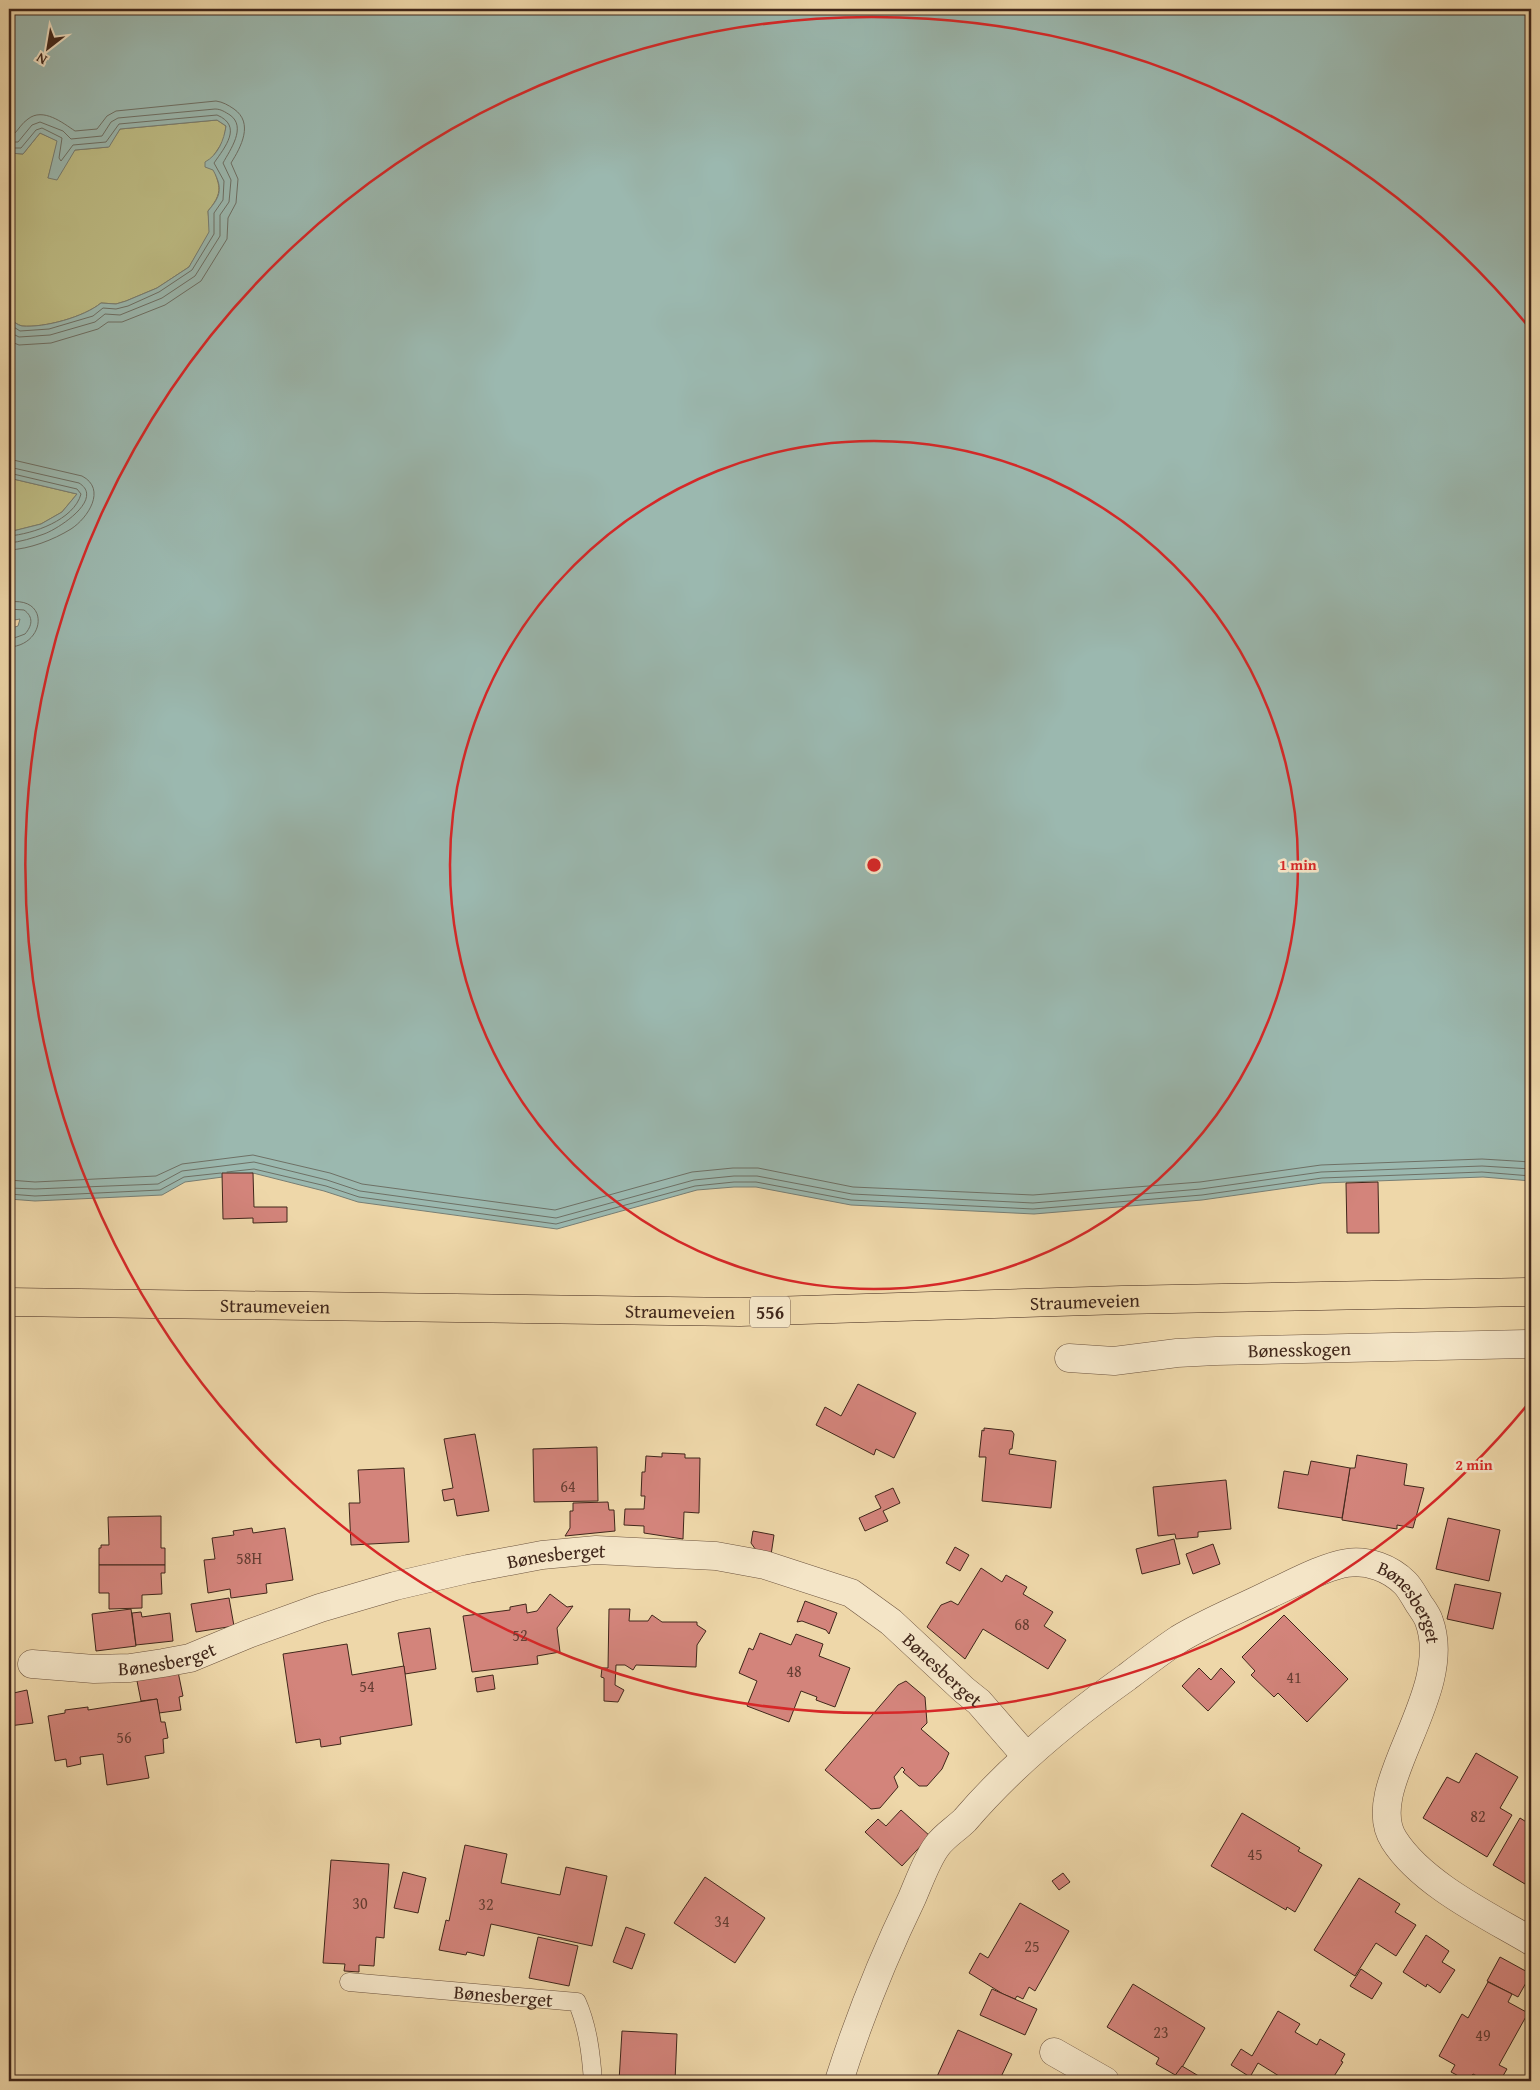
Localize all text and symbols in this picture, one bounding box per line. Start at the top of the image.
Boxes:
north arrow [22,22,72,72]
text: N [32,48,50,70]
text: 1 min [1279,854,1317,875]
centre of rings [865,856,883,874]
street label: Straumeveien [1029,1286,1140,1317]
street label: Straumeveien [220,1291,331,1320]
street label: Straumeveien [625,1296,736,1326]
road number: 556 [750,1296,790,1328]
street label: Bønesskogen [1247,1334,1352,1364]
text: 2 min [1455,1454,1493,1475]
house number: 64 [560,1474,576,1498]
street label: Bønesberget [505,1536,607,1575]
house number: 58H [236,1546,262,1570]
street label: Bønesberget [1373,1553,1448,1645]
house number: 68 [1014,1612,1030,1636]
house number: 52 [512,1623,528,1647]
street label: Bønesberget [896,1626,989,1714]
street label: Bønesberget [118,1635,220,1682]
house number: 48 [786,1659,802,1683]
house number: 41 [1286,1665,1302,1689]
house number: 54 [359,1674,375,1698]
house number: 56 [116,1725,132,1749]
house number: 82 [1470,1804,1486,1828]
house number: 45 [1247,1842,1263,1866]
house number: 30 [352,1891,368,1915]
house number: 32 [478,1892,494,1916]
house number: 34 [714,1909,730,1933]
house number: 25 [1024,1934,1040,1958]
street label: Bønesberget [453,1977,554,2014]
house number: 23 [1153,2020,1169,2044]
house number: 49 [1475,2023,1491,2047]

